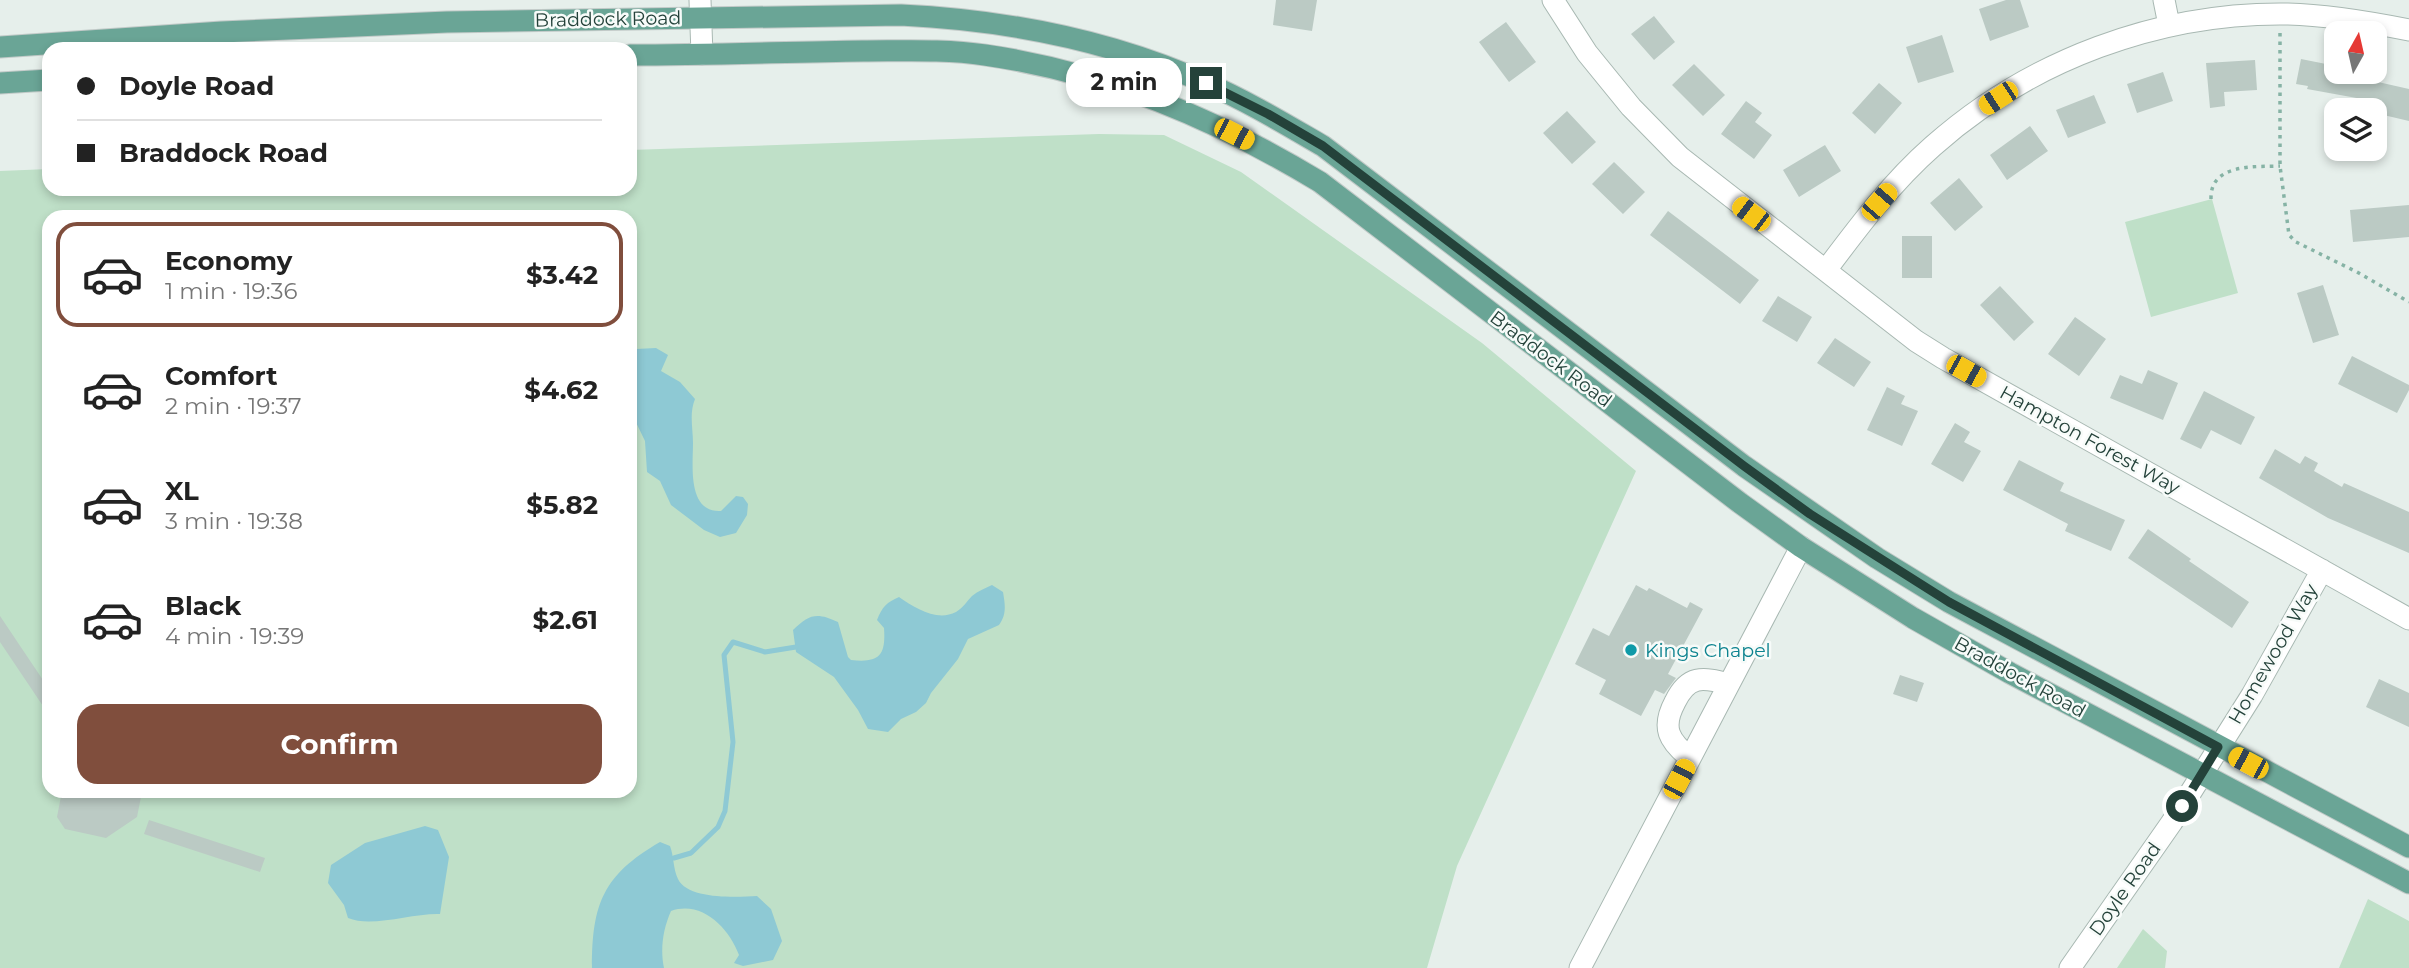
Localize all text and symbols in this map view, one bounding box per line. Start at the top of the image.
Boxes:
street label: Braddock Road [534,6,682,32]
north arrow [2324,21,2387,84]
map controls [2324,21,2387,161]
callout: 2 min [1066,58,1182,108]
route end [1190,67,1222,99]
text: 2 min [1090,68,1158,96]
text: Doyle Road [119,70,274,102]
car [1975,78,2022,118]
button: layers [2324,98,2387,161]
car [1211,115,1258,153]
text: Braddock Road [119,137,328,169]
car [1858,179,1901,225]
car [1728,193,1775,235]
icon: car [81,243,144,306]
text: Economy [165,245,292,277]
text: $3.42 [526,259,598,291]
text: 1 min · 19:36 [165,277,297,305]
street label: Braddock Road [1486,306,1616,412]
car [1943,352,1990,390]
icon: car [81,358,144,421]
text: Comfort [165,360,277,392]
text: $4.62 [524,374,598,406]
street label: Hampton Forest Way [1996,381,2185,499]
text: 2 min · 19:37 [165,392,302,420]
icon: car [81,473,144,536]
text: XL [165,475,199,507]
text: $5.82 [526,489,598,521]
text: 3 min · 19:38 [165,507,303,535]
street label: Homewood Way [2224,579,2323,728]
icon: car [81,588,144,651]
text: Black [165,590,241,622]
text: $2.61 [533,604,598,636]
text: 4 min · 19:39 [165,622,304,650]
street label: Braddock Road [1950,631,2090,723]
place label: Kings Chapel [1645,639,1771,662]
marker: Kings Chapel [1623,642,1639,658]
button: Confirm [77,704,602,784]
car [2225,744,2272,782]
car [1660,756,1699,802]
route start [2166,790,2198,822]
street label: Doyle Road [2084,838,2166,940]

